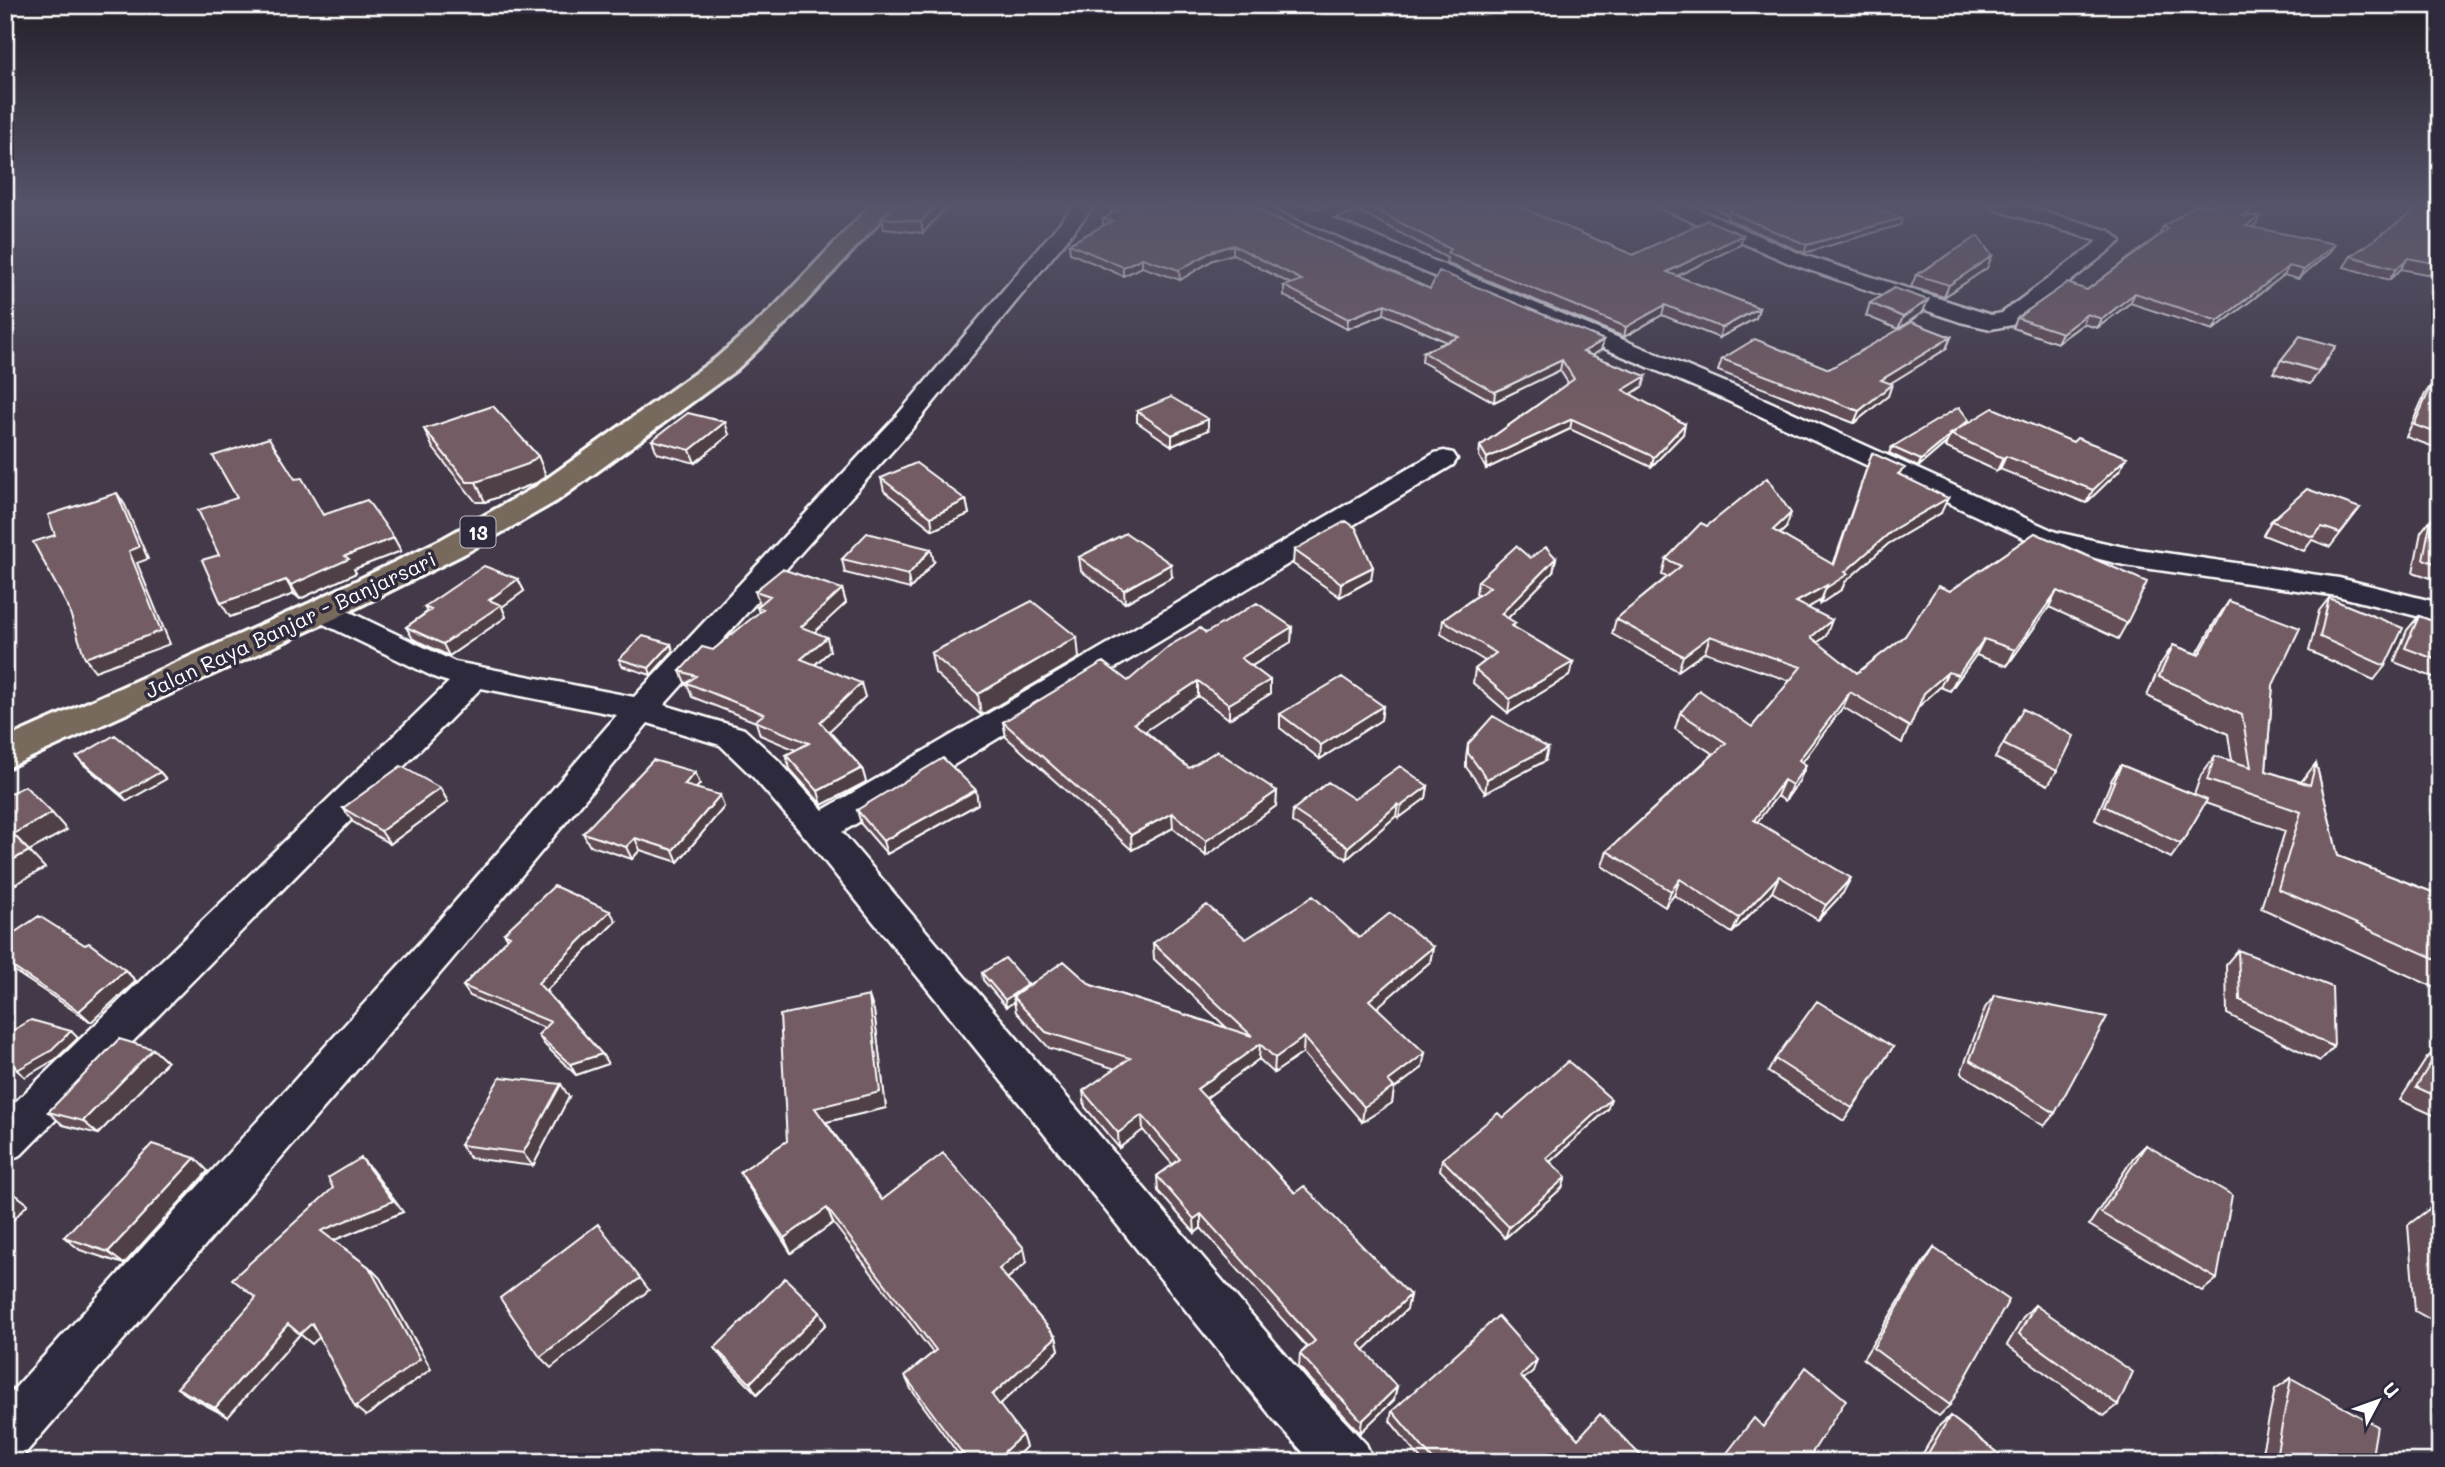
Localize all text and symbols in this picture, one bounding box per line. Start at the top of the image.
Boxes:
road number: 13 [461,516,496,548]
street label: Jalan Raya Banjar - Banjarsari [140,545,440,703]
north arrow [2344,1366,2414,1436]
text: U [2377,1376,2405,1403]

